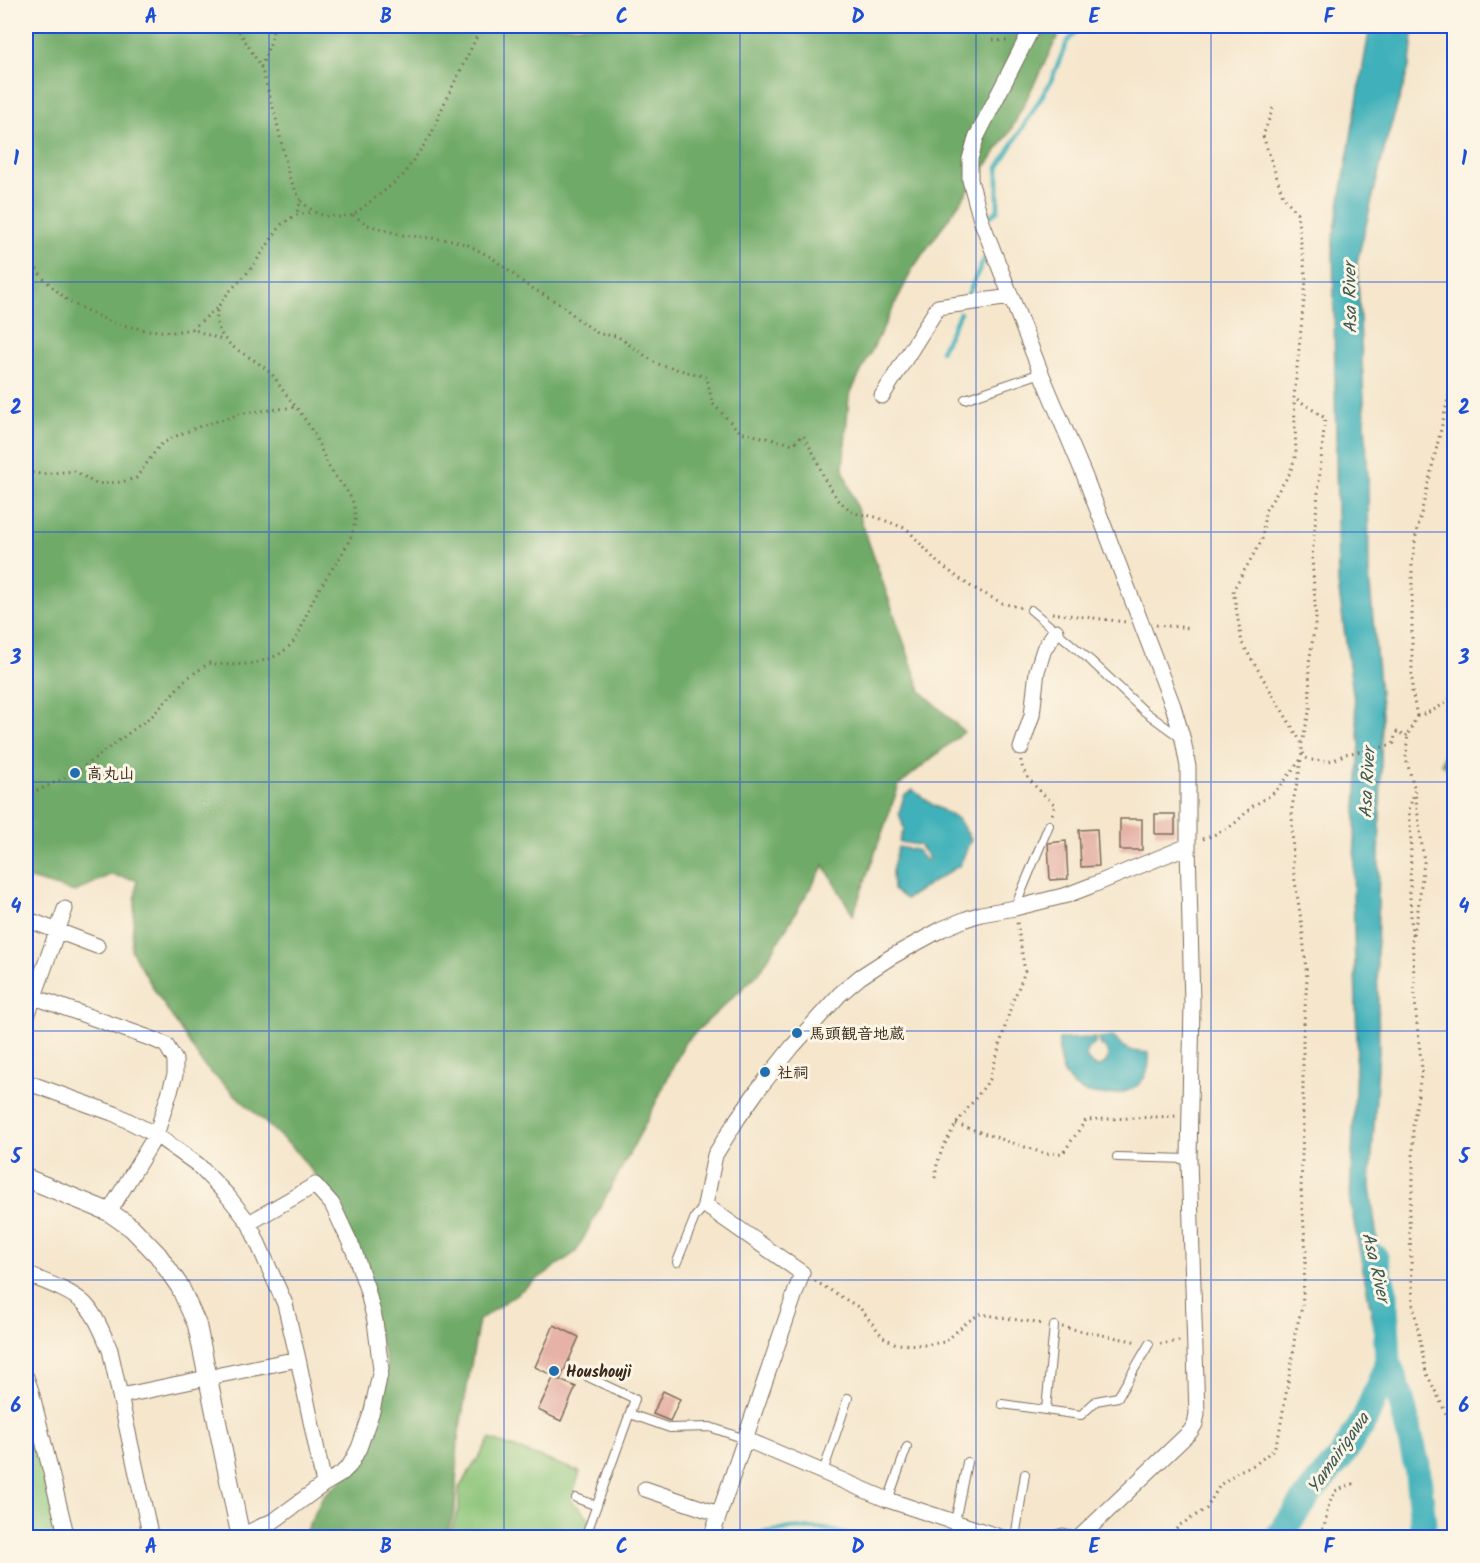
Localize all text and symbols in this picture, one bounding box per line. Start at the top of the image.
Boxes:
text: A [145,2,157,34]
text: B [380,2,392,34]
text: C [616,2,628,34]
text: D [851,2,865,34]
text: E [1088,2,1100,34]
text: F [1324,2,1336,34]
text: 1 [13,144,19,176]
text: 1 [1461,144,1467,176]
water label: Asa River [1336,258,1367,334]
text: 2 [10,393,22,425]
text: 2 [1458,393,1470,425]
text: 3 [10,643,22,675]
text: 3 [1458,643,1470,675]
water label: Asa River [1352,743,1385,819]
place label: 高丸山 [87,762,135,787]
marker: 高丸山 [68,766,82,780]
text: 4 [11,892,22,924]
text: 4 [1459,892,1470,924]
place label: 馬頭観音地蔵 [809,1022,905,1047]
marker: 馬頭観音地蔵 [790,1026,804,1040]
place label: 社祠 [777,1061,809,1086]
marker: 社祠 [758,1065,772,1079]
text: 5 [10,1142,23,1174]
text: 5 [1458,1142,1471,1174]
water label: Asa River [1352,1230,1398,1309]
place label: Houshouji [566,1360,632,1385]
marker: Houshouji [547,1364,561,1378]
text: 6 [11,1391,22,1423]
text: 6 [1459,1391,1470,1423]
water label: Yamairigawa [1300,1406,1379,1501]
text: A [145,1532,157,1563]
text: B [380,1532,392,1563]
text: C [616,1532,628,1563]
text: D [851,1532,865,1563]
text: E [1088,1532,1100,1563]
text: F [1324,1532,1336,1563]

